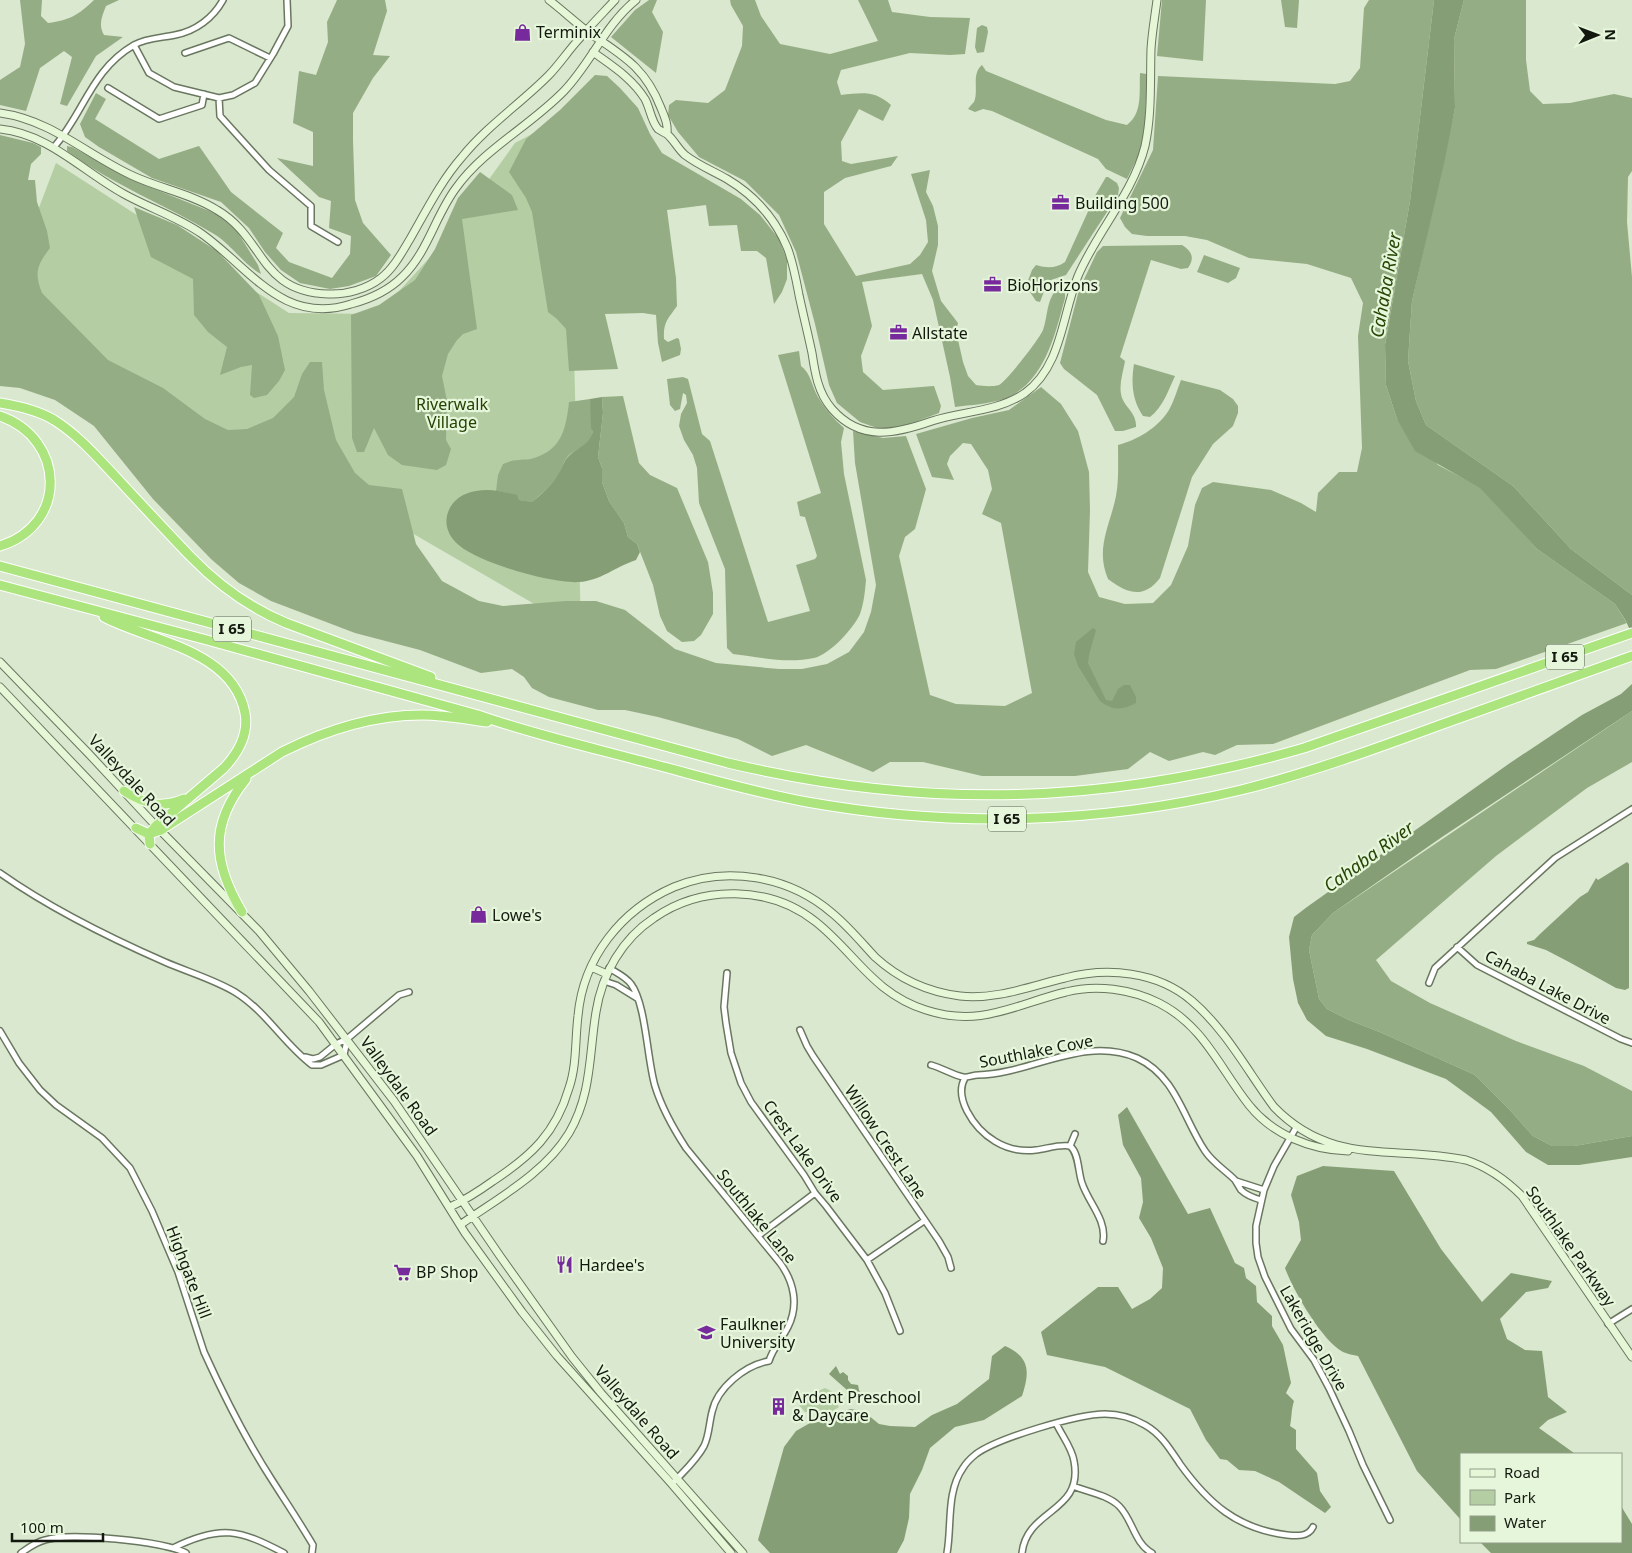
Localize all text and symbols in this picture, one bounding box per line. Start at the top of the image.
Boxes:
north arrow [1572,10,1622,60]
place label: Terminix [536,21,602,43]
shop icon: Terminix [512,22,532,42]
text: N [1601,29,1620,41]
place label: Building 500 [1075,192,1169,214]
office icon: Building 500 [1051,193,1071,213]
water label: Cahaba River [1364,230,1406,339]
place label: BioHorizons [1007,274,1098,296]
office icon: BioHorizons [983,275,1003,295]
place label: Allstate [912,322,968,344]
office icon: Allstate [888,323,908,343]
park label: Riverwalk Village [416,393,488,433]
road number: I 65 [213,616,251,642]
road number: I 65 [1546,644,1584,670]
street label: Valleydale Road [84,729,180,831]
road number: I 65 [988,806,1026,832]
water label: Cahaba River [1318,815,1419,897]
place label: Lowe's [492,904,542,926]
shop icon: Lowe's [468,905,488,925]
street label: Cahaba Lake Drive [1481,945,1615,1029]
street label: Southlake Cove [977,1029,1095,1073]
street label: Valleydale Road [355,1032,443,1140]
street label: Willow Crest Lane [840,1081,932,1203]
street label: Crest Lake Drive [758,1095,848,1207]
street label: Southlake Lane [712,1164,802,1268]
street label: Southlake Parkway [1521,1181,1621,1311]
street label: Highgate Hill [161,1222,217,1322]
place label: Hardee's [579,1254,645,1276]
restaurant icon: Hardee's [555,1255,575,1275]
place label: BP Shop [416,1261,478,1283]
supermarket icon: BP Shop [392,1262,412,1282]
street label: Lakeridge Drive [1275,1281,1353,1395]
place label: Faulkner University [720,1313,796,1353]
school or university icon: Faulkner University [696,1323,716,1343]
street label: Valleydale Road [590,1360,684,1464]
place label: Ardent Preschool & Daycare [792,1386,921,1426]
building icon: Ardent Preschool & Daycare [768,1396,788,1416]
legend [1460,1453,1622,1543]
text: Road [1504,1462,1540,1482]
text: Park [1504,1487,1536,1507]
scale bar [12,1510,104,1542]
text: Water [1504,1512,1546,1532]
text: 100 m [20,1517,64,1537]

